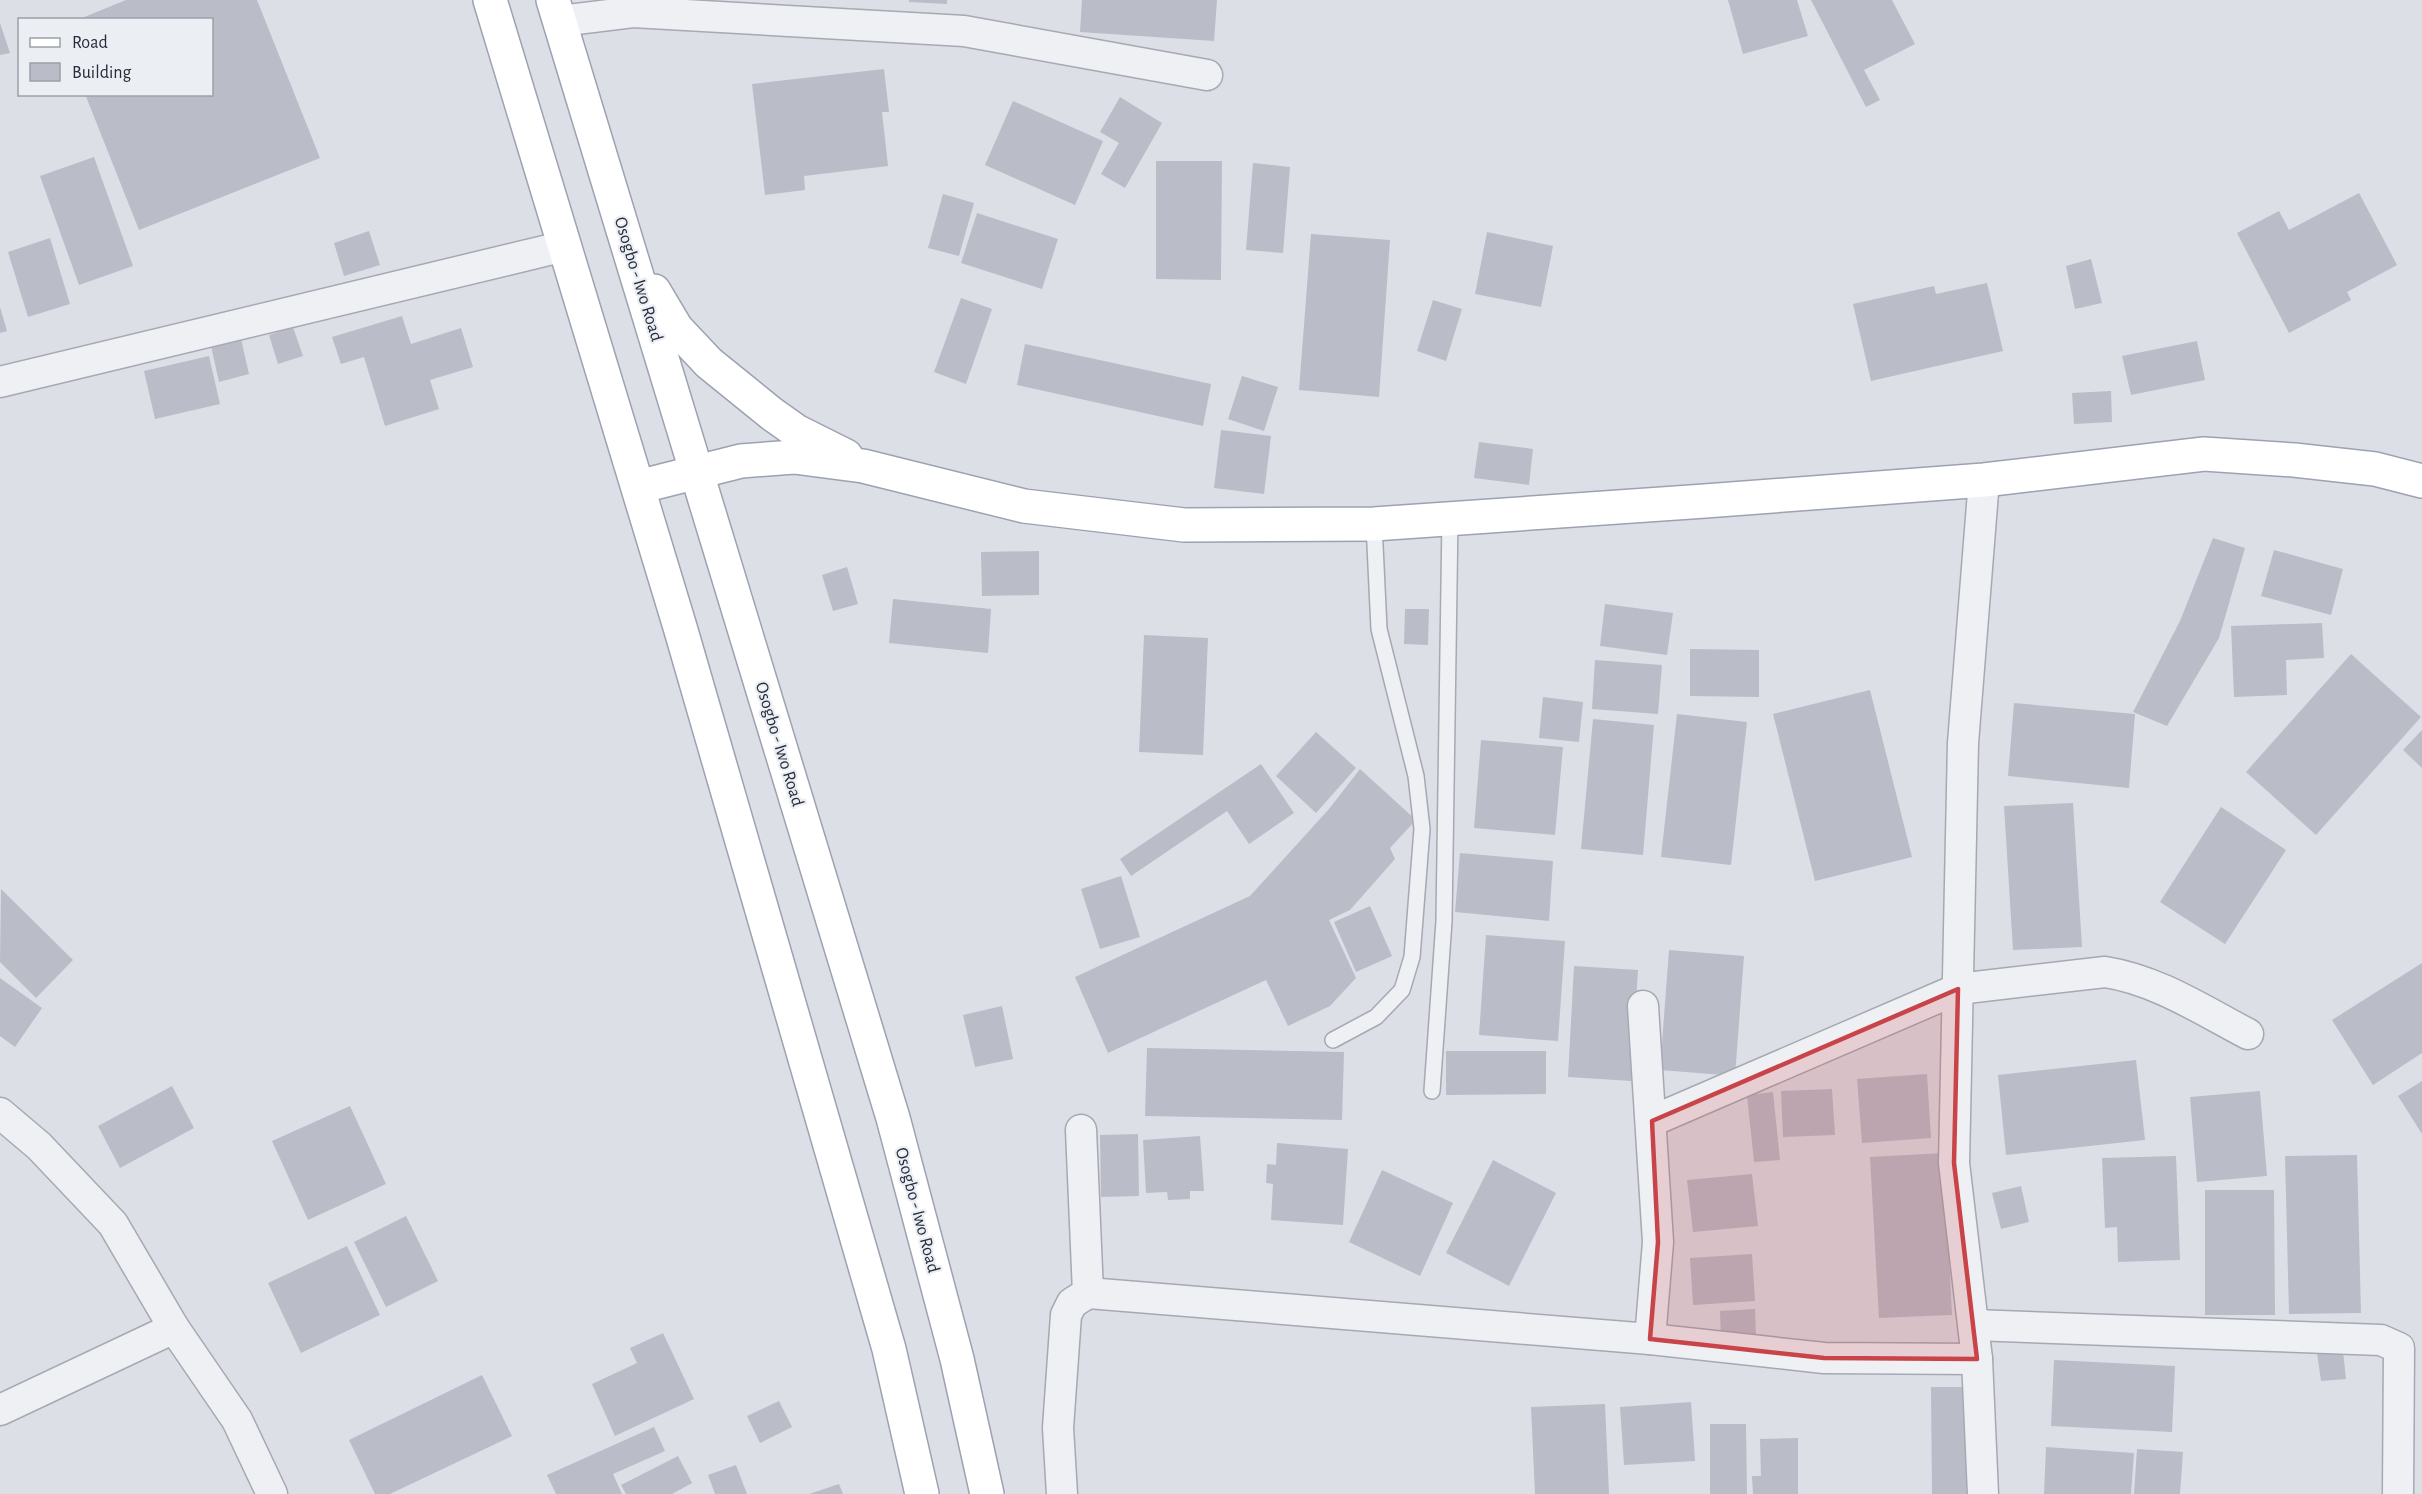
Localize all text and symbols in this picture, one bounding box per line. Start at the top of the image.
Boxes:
legend [18,18,213,96]
text: Road [72,34,108,52]
text: Building [72,64,132,82]
street label: Osogbo - Iwo Road [611,215,666,344]
street label: Osogbo - Iwo Road [752,680,807,809]
street label: Osogbo - Iwo Road [892,1146,942,1275]

